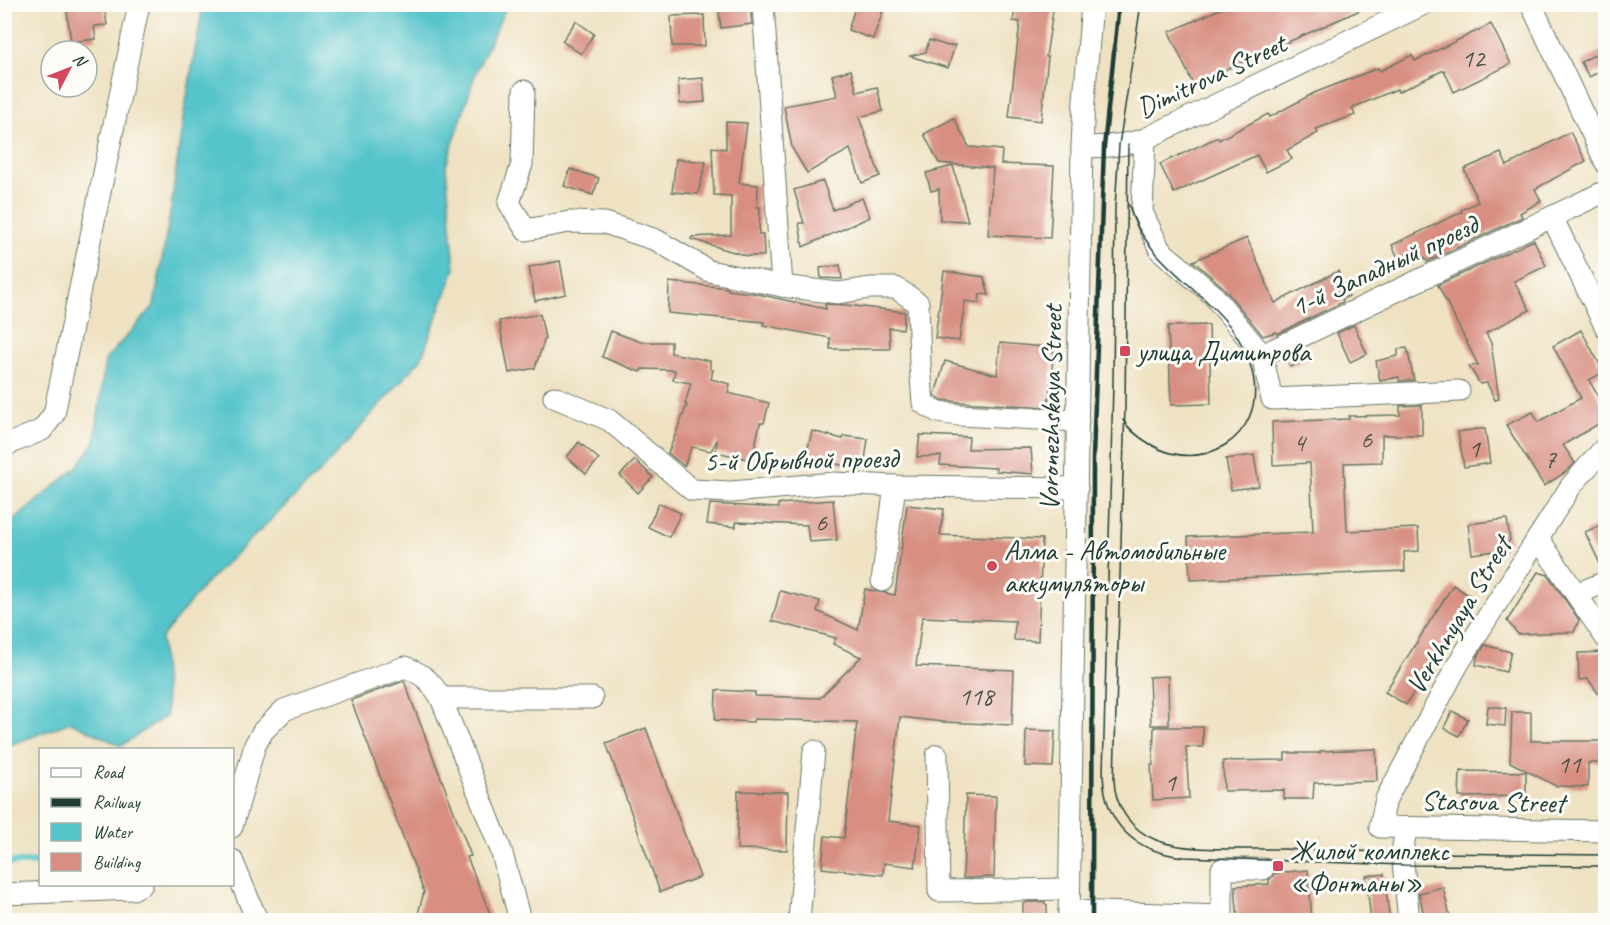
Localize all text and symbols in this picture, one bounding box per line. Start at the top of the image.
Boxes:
street label: Dimitrova Street [1131,25,1294,125]
north arrow [39,39,99,99]
house number: 12 [1461,42,1487,75]
text: N [69,49,92,72]
street label: 1-й Западный проезд [1285,206,1486,324]
street label: Voronezhskaya Street [1031,302,1070,511]
place label: улица Димитрова [1135,334,1312,369]
marker: улица Димитрова [1118,344,1132,358]
house number: 6 [1360,423,1373,456]
house number: 4 [1293,426,1307,459]
house number: 1 [1468,432,1481,465]
street label: 5-й Обрывной проезд [704,440,901,479]
house number: 7 [1544,443,1557,476]
house number: 6 [815,506,828,539]
street label: Verkhnyaya Street [1398,527,1521,700]
place label: Алма - Автомобильные аккумуляторы [1004,533,1227,600]
marker: Алма - Автомобильные аккумуляторы [985,559,999,573]
house number: 118 [958,680,996,713]
legend [39,748,234,886]
house number: 11 [1557,748,1582,781]
text: Road [93,761,126,783]
house number: 1 [1164,766,1177,799]
street label: Stasova Street [1421,783,1569,820]
text: Railway [93,791,141,813]
text: Water [93,821,134,843]
place label: Жилой комплекс «Фонтаны» [1290,833,1450,900]
text: Building [93,851,142,873]
marker: Жилой комплекс «Фонтаны» [1271,859,1285,873]

